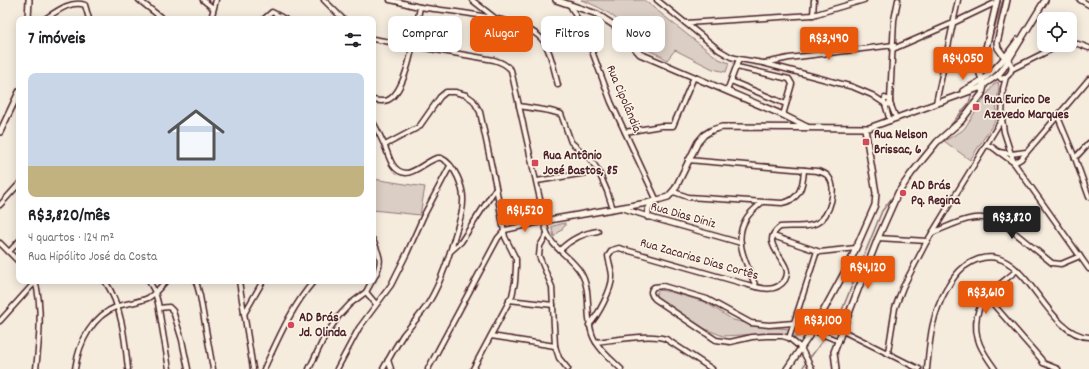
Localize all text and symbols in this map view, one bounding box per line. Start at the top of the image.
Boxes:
map controls [1037,12,1077,52]
button: locate [1037,12,1077,52]
chip: Comprar [388,16,462,52]
chip: Alugar [470,16,533,52]
chip: Filtros [541,16,604,52]
chip: Novo [612,16,665,52]
pin: R$3,490 [792,27,866,61]
text: 7 imóveis [28,28,86,52]
icon: filters [342,29,364,51]
text: R$3,490 [809,30,849,49]
pin: R$4,050 [926,47,1000,81]
text: R$4,050 [943,50,983,69]
street label: Rua Cipolândia [600,62,646,137]
place label: Rua Eurico De Azevedo Marques [984,91,1069,125]
icon: home [160,99,232,171]
marker: Rua Eurico De Azevedo Marques [971,102,981,112]
place label: Rua Nelson Brissac, 6 [874,126,928,160]
marker: Rua Nelson Brissac, 6 [861,137,871,147]
place label: Rua Antônio José Bastos, 85 [543,147,618,181]
marker: Rua Antônio José Bastos, 85 [530,158,540,168]
place label: AD Brás Pq. Regina [911,177,961,211]
marker: AD Brás Pq. Regina [898,188,908,198]
street label: Rua Dias Diniz [648,198,718,234]
pin: R$1,520 [488,199,562,233]
text: R$1,520 [506,202,544,221]
text: R$3,820/mês [28,205,110,229]
pin: R$3,820 [975,206,1049,240]
text: R$3,820 [992,209,1032,228]
text: 4 quartos · 124 m² [28,229,114,248]
street label: Rua Zacarias Dias Cortês [638,234,760,286]
text: Rua Hipólito José da Costa [28,248,157,267]
pin: R$4,120 [831,256,905,290]
text: R$4,120 [850,259,886,278]
pin: R$3,610 [949,281,1023,315]
text: R$3,610 [967,284,1005,303]
place label: AD Brás Jd. Olinda [299,309,347,343]
pin: R$3,100 [786,309,860,343]
text: R$3,100 [804,312,842,331]
marker: AD Brás Jd. Olinda [286,320,296,330]

